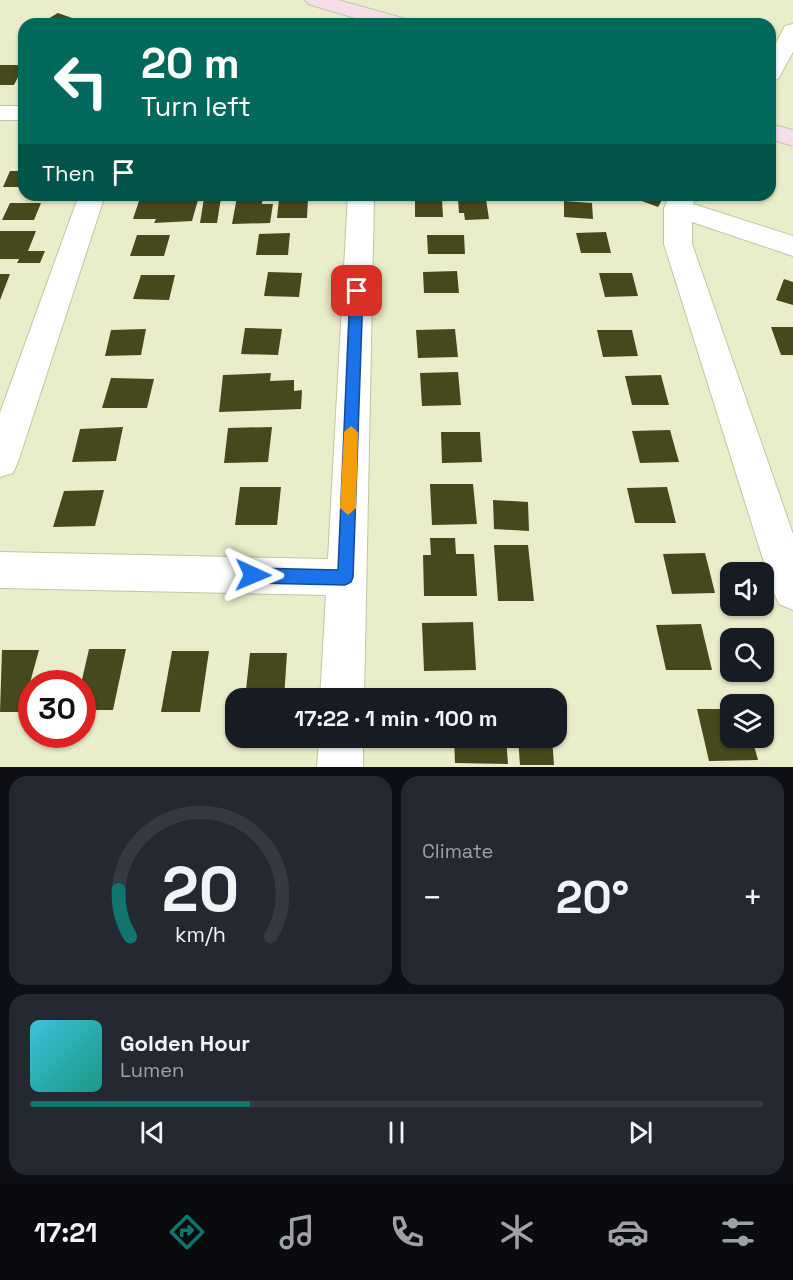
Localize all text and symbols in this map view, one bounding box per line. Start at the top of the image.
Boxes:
text: 20 m [141,37,240,90]
icon: left [42,42,120,120]
text: Turn left [141,89,251,124]
icon: arrive [107,156,140,189]
text: Then [42,159,95,187]
pin [331,265,382,316]
icon: arrive [340,274,373,307]
position arrow [221,543,285,607]
map controls [720,562,774,748]
button: sound [720,562,774,616]
button: search [720,628,774,682]
speed limit sign: 30 [18,670,96,748]
button: layers [720,694,774,748]
text: 17:22 · 1 min · 100 m [294,704,498,732]
text: Climate [422,838,493,864]
text: 20 [162,850,239,929]
text: 20° [556,869,629,926]
text: − [422,877,442,919]
text: + [743,877,763,919]
text: km/h [175,922,226,949]
text: Golden Hour [120,1029,250,1057]
text: Lumen [120,1057,184,1083]
icon: previous [136,1116,169,1149]
icon: pause [380,1116,413,1149]
icon: next [624,1116,657,1149]
icon: directions [166,1211,208,1253]
icon: music [276,1211,318,1253]
icon: phone [386,1211,428,1253]
icon: climate [496,1211,538,1253]
icon: car [607,1211,649,1253]
icon: filters [717,1211,759,1253]
text: 17:21 [34,1215,98,1250]

